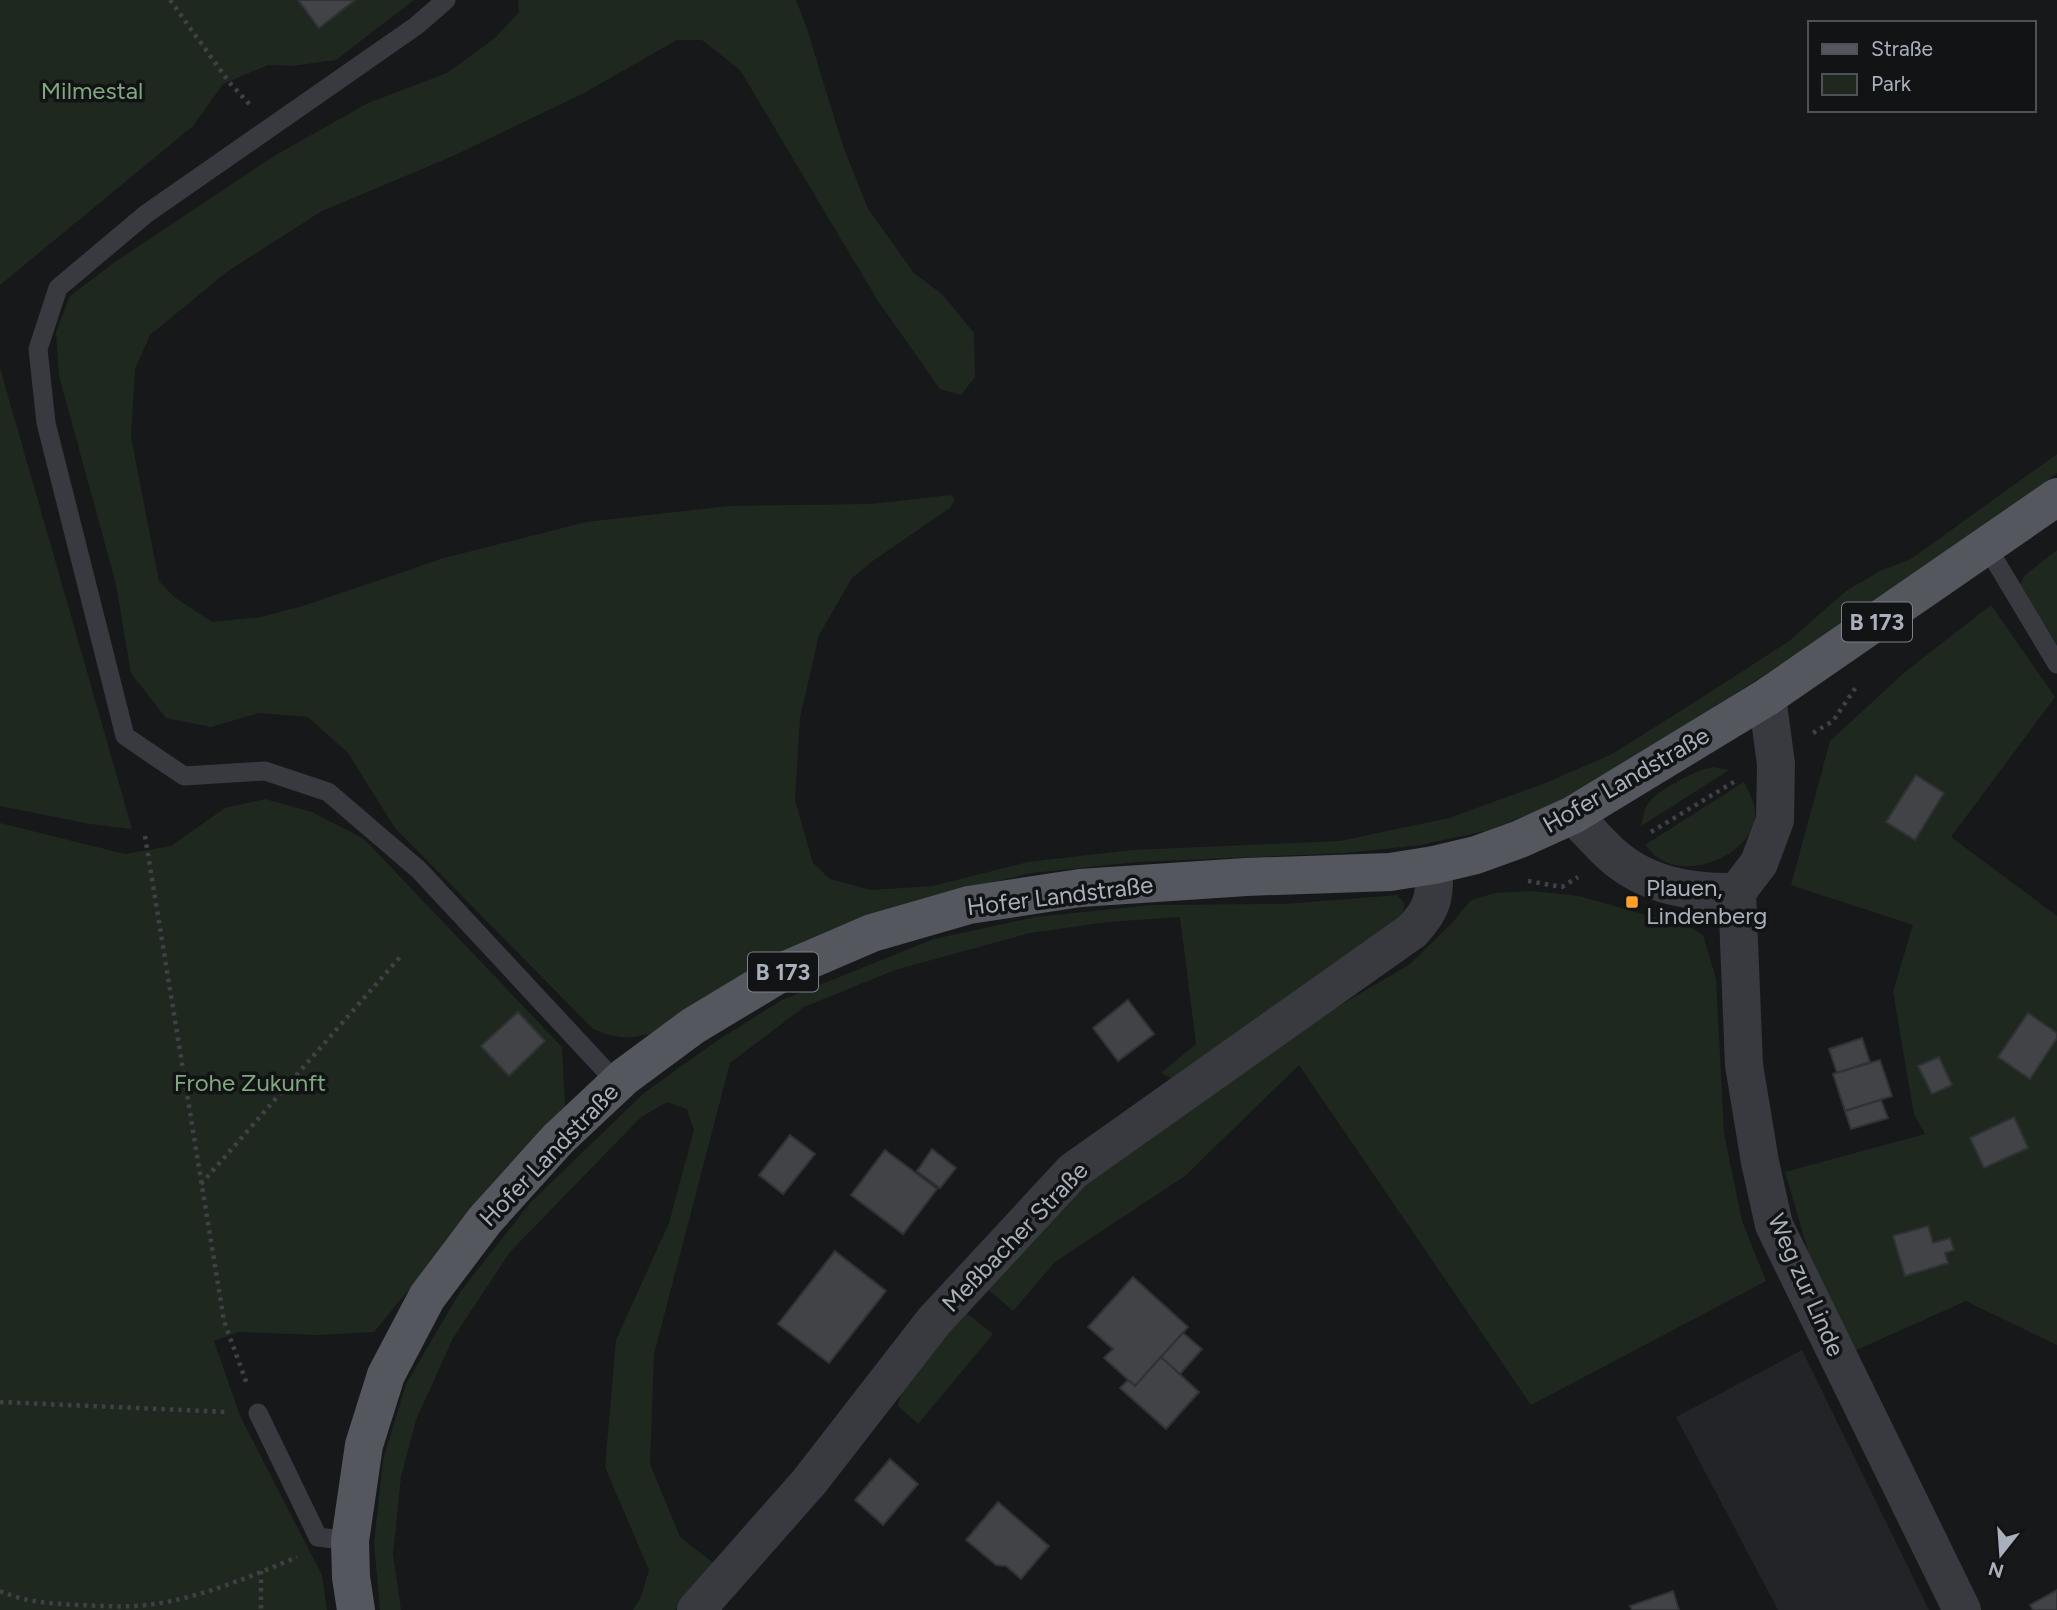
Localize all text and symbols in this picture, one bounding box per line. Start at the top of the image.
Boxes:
legend [1808,21,2036,112]
text: Straße [1871,36,1933,61]
text: Park [1871,71,1912,96]
park label: Milmestal [41,76,143,105]
road number: B 173 [1842,602,1912,642]
street label: Hofer Landstraße [1537,720,1714,839]
street label: Hofer Landstraße [965,870,1155,921]
place label: Plauen, Lindenberg [1646,873,1767,930]
marker: Plauen, Lindenberg [1624,894,1640,910]
road number: B 173 [748,953,818,992]
park label: Frohe Zukunft [174,1068,326,1097]
street label: Hofer Landstraße [473,1077,624,1232]
street label: Meßbacher Straße [936,1156,1094,1318]
street label: Weg zur Linde [1762,1209,1851,1361]
north arrow [1966,1519,2036,1589]
text: N [1986,1557,2007,1583]

